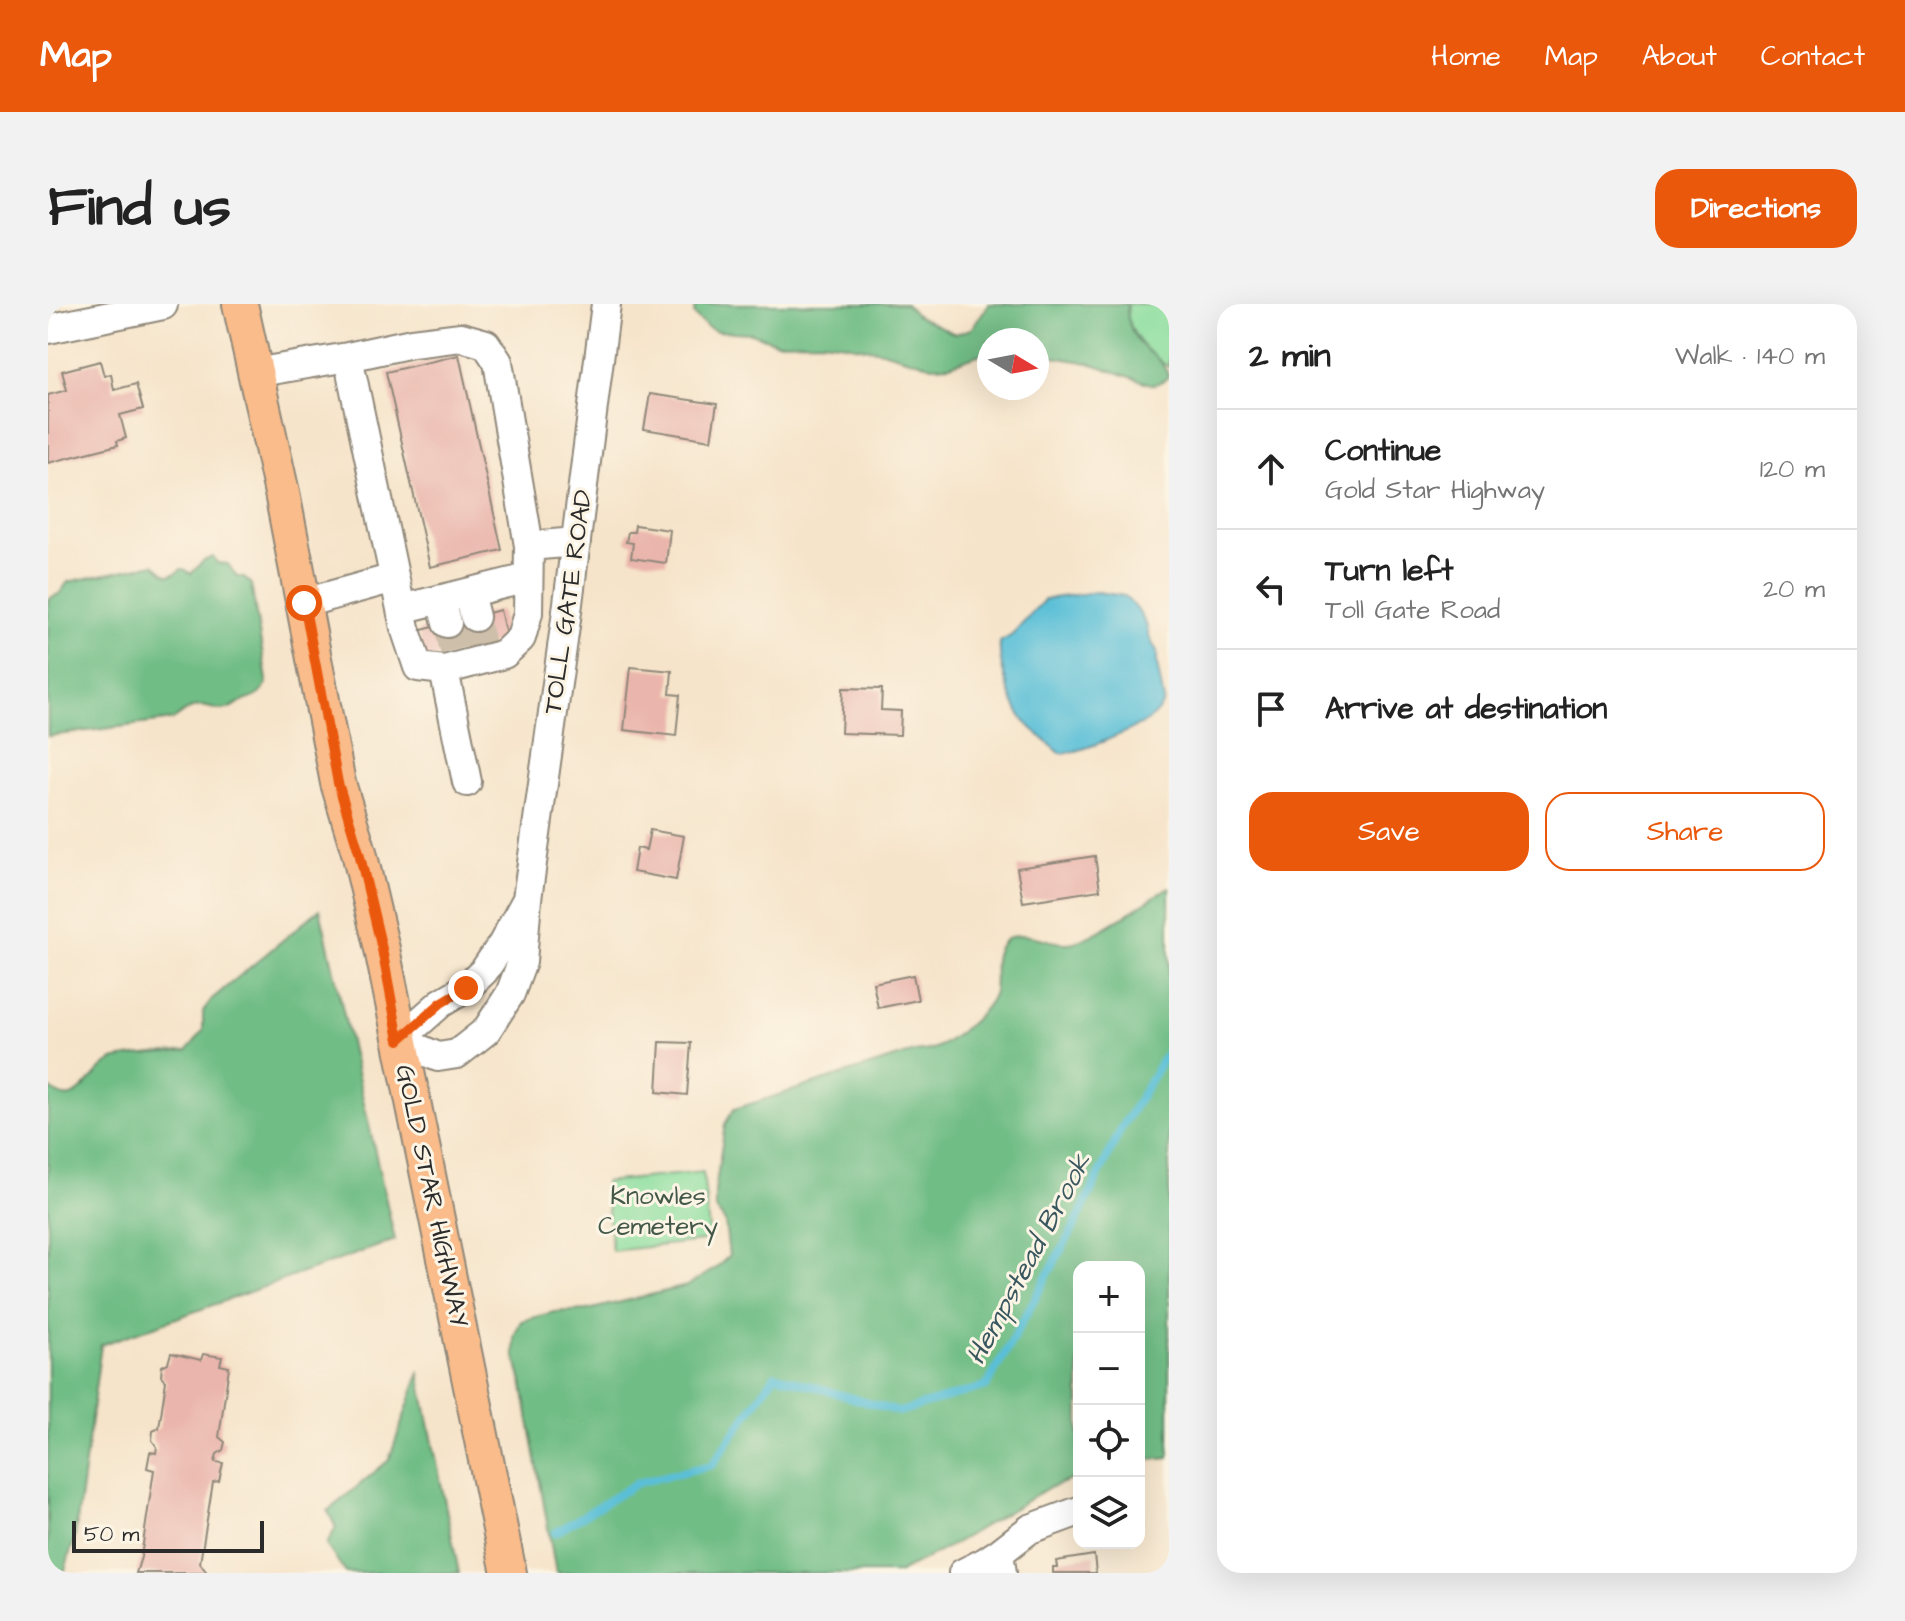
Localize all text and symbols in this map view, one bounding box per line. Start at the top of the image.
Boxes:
text: Map [40,30,112,82]
text: Home [1431,37,1501,76]
text: Map [1545,37,1598,76]
text: About [1642,37,1717,76]
text: Contact [1761,37,1865,76]
text: Find us [48,169,231,247]
button: Directions [1655,169,1857,248]
north arrow [977,328,1049,400]
text: 2 min [1249,332,1331,380]
text: Walk · 140 m [1675,338,1825,374]
text: Continue [1325,430,1441,472]
icon: ahead [1249,447,1293,491]
text: 120 m [1760,451,1825,487]
text: Gold Star Highway [1325,472,1545,508]
street label: TOLL GATE ROAD [534,487,602,716]
text: Turn left [1325,550,1453,592]
icon: left [1249,567,1293,611]
text: 20 m [1763,571,1825,607]
route start [286,585,322,621]
text: Toll Gate Road [1325,592,1500,628]
icon: arrive [1249,687,1293,731]
text: Arrive at destination [1325,688,1607,730]
button: Save [1249,792,1529,871]
button: Share [1545,792,1825,871]
route end [448,970,484,1006]
street label: GOLD STAR HIGHWAY [387,1061,477,1331]
water label: Hempstead Brook [957,1146,1101,1371]
park label: Knowles Cemetery [598,1178,718,1246]
map controls [1073,1261,1145,1549]
button: + [1073,1261,1145,1333]
button: − [1073,1333,1145,1405]
button: locate [1073,1405,1145,1477]
button: layers [1073,1477,1145,1549]
scale bar [72,1517,264,1553]
text: 50 m [84,1519,139,1550]

